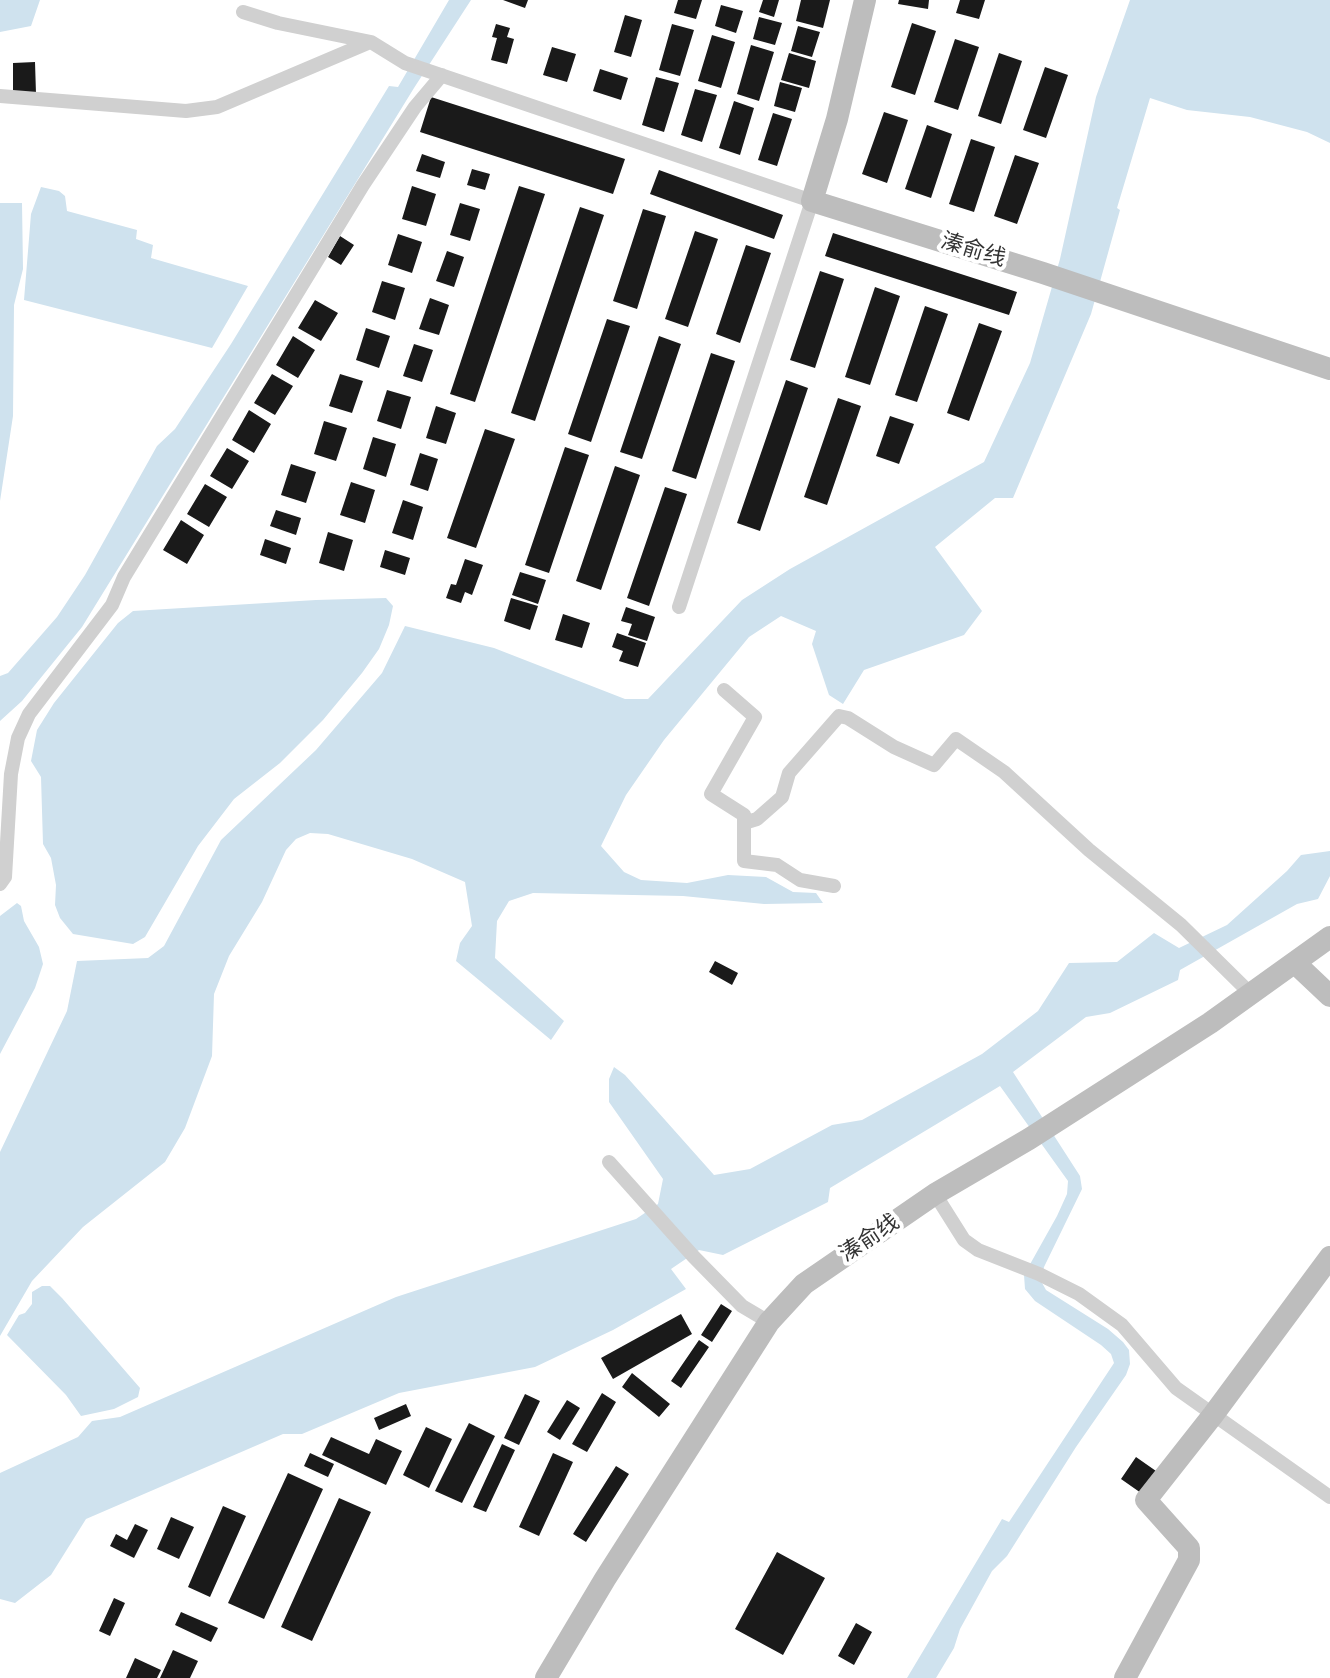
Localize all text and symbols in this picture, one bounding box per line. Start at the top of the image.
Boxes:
street label: 溱俞线 [938,229,1008,273]
street label: 溱俞线 [835,1210,905,1268]

